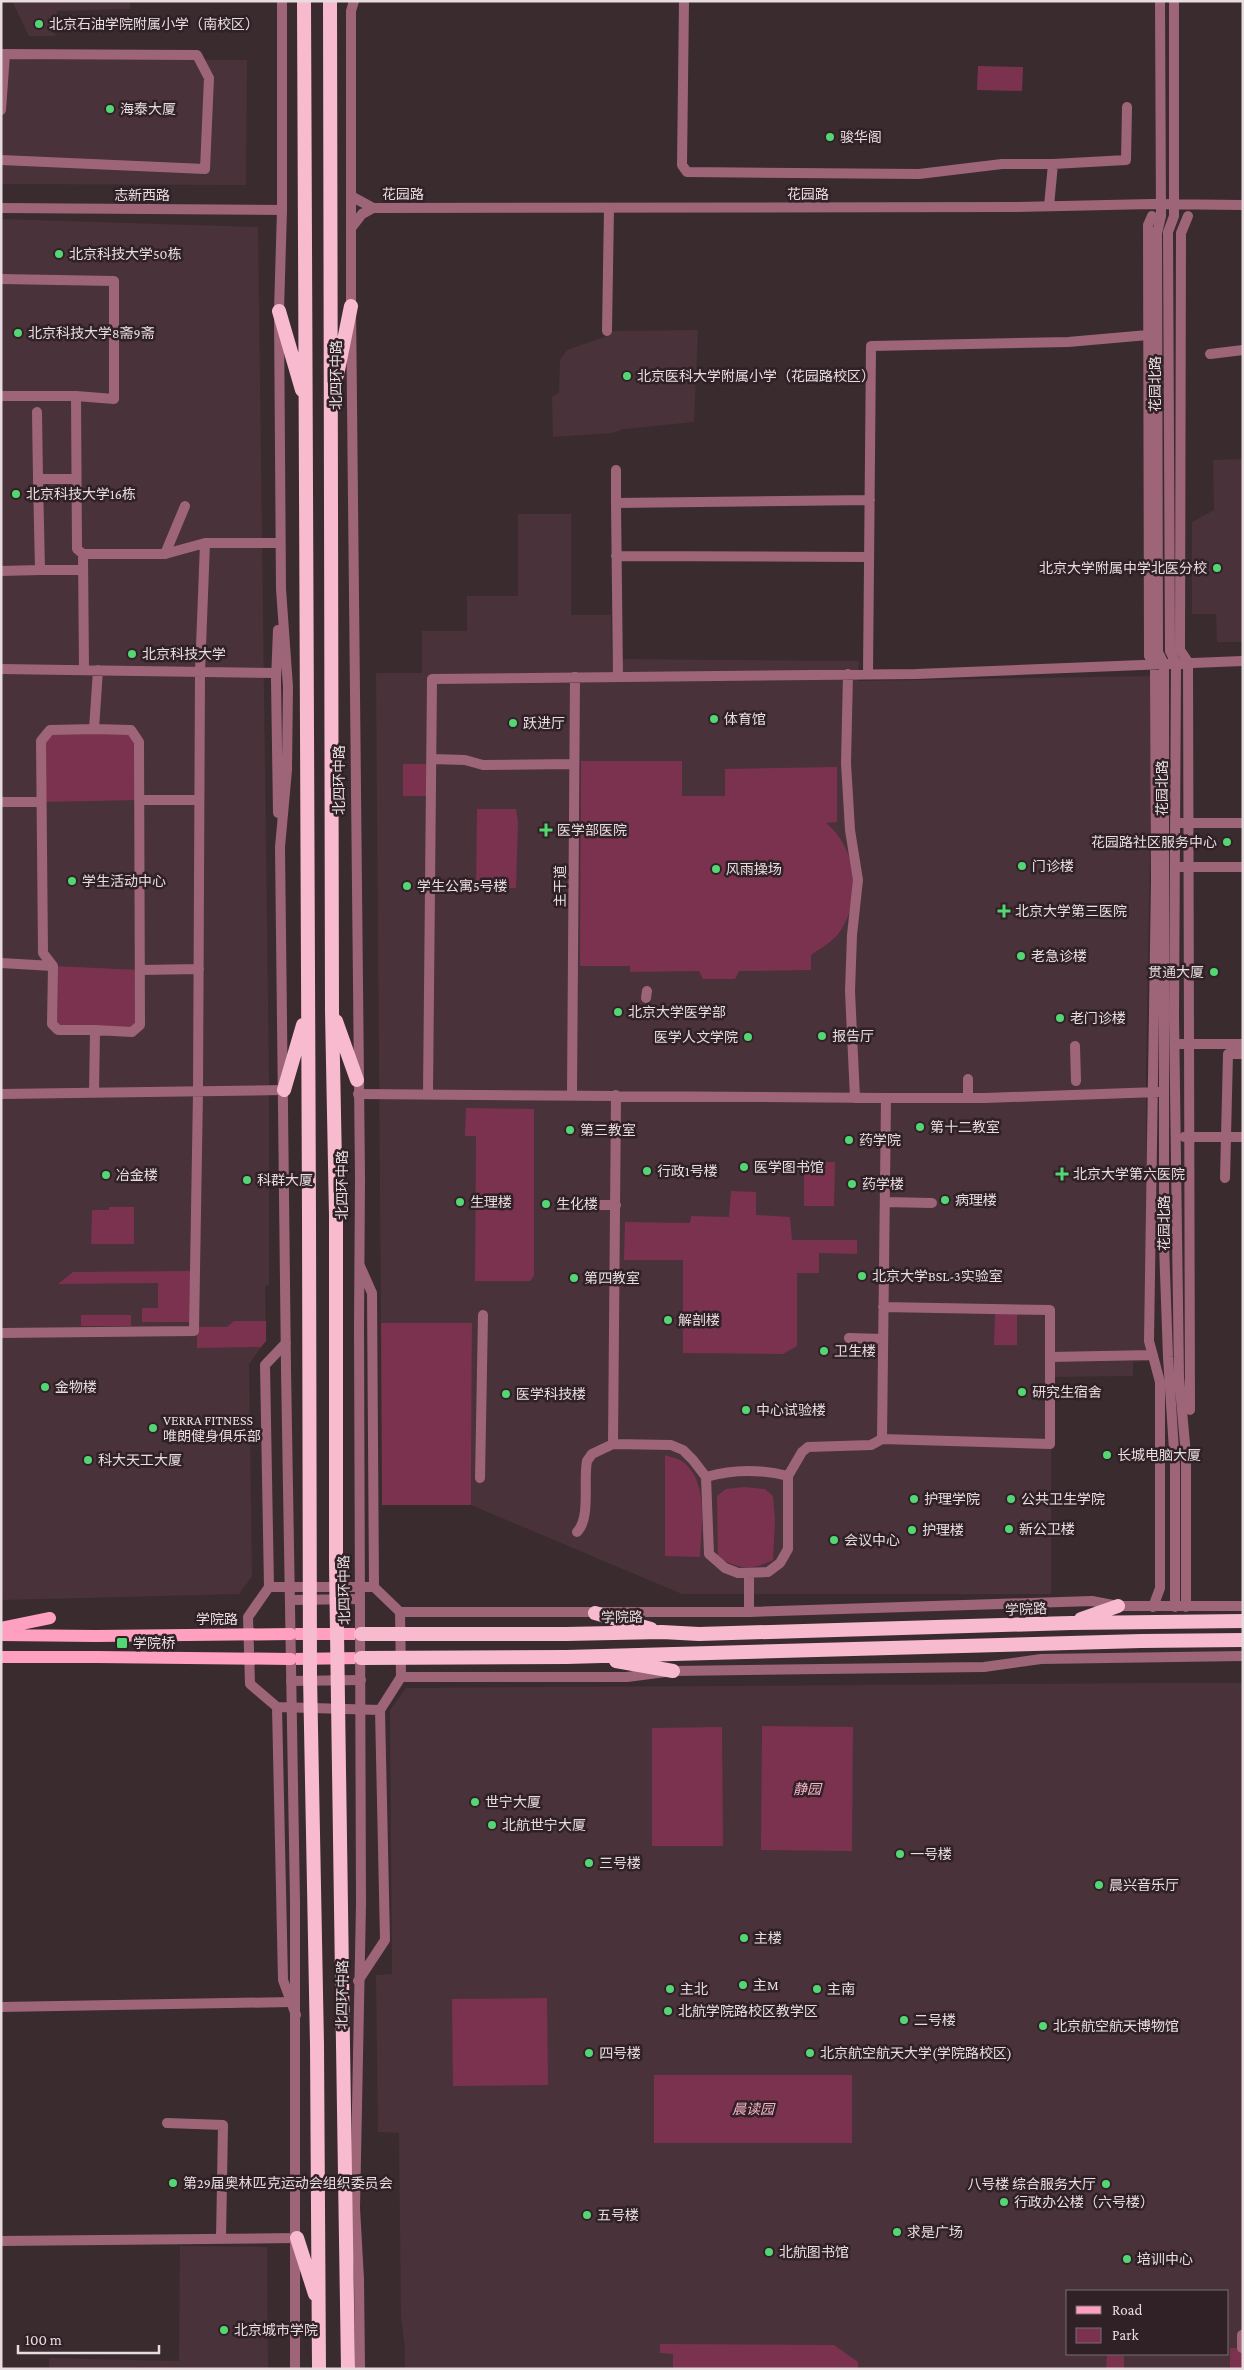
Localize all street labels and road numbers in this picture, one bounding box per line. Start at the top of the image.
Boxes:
street label: 花园路 [382,186,424,202]
street label: 花园路 [787,186,829,202]
street label: 志新西路 [114,187,170,203]
street label: 北四环中路 [328,340,344,410]
street label: 花园北路 [1147,356,1163,412]
street label: 北四环中路 [331,745,347,815]
street label: 花园北路 [1154,760,1170,816]
street label: 主干道 [552,865,568,907]
street label: 北四环中路 [334,1150,350,1220]
street label: 花园北路 [1156,1195,1172,1251]
street label: 北四环中路 [335,1555,353,1625]
street label: 学院路 [1005,1600,1047,1618]
street label: 学院路 [601,1609,643,1625]
street label: 学院路 [196,1611,238,1627]
street label: 北四环中路 [333,1960,351,2030]

